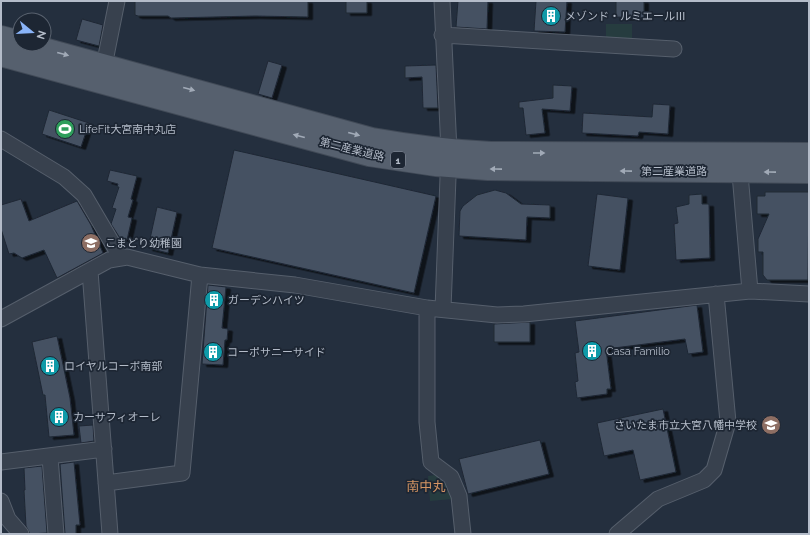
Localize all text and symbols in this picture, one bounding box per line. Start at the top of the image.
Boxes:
building icon: メゾンド・ルミエールⅢ [540,5,562,27]
place label: メゾンド・ルミエールⅢ [565,10,686,23]
north arrow [12,12,52,52]
text: N [34,29,49,41]
one-way arrow [57,52,69,58]
one-way arrow [183,86,195,92]
sports icon: LifeFit大宮南中丸店 [54,118,76,140]
place label: LifeFit大宮南中丸店 [79,123,176,136]
one-way arrow [349,131,361,137]
one-way arrow [293,133,306,139]
street label: 第二産業道路 [318,135,385,164]
one-way arrow [533,150,546,156]
road number: 1 [391,152,405,168]
street label: 第二産業道路 [641,165,707,178]
one-way arrow [489,166,502,172]
one-way arrow [619,168,632,174]
one-way arrow [763,169,776,175]
school or university icon: こまどり幼稚園 [80,232,102,254]
place label: こまどり幼稚園 [105,237,182,250]
building icon: ガーデンハイツ [203,289,225,311]
place label: ガーデンハイツ [228,294,305,307]
building icon: Casa Familio [581,340,603,362]
building icon: コーポサニーサイド [202,341,224,363]
place label: Casa Familio [606,345,670,358]
place label: コーポサニーサイド [227,346,326,359]
building icon: ロイヤルコーポ南部 [39,355,61,377]
place label: ロイヤルコーポ南部 [64,360,162,373]
building icon: カーサフィオーレ [48,406,70,428]
place label: カーサフィオーレ [73,411,161,424]
school or university icon: さいたま市立大宮八幡中学校 [760,414,782,436]
place label: さいたま市立大宮八幡中学校 [614,419,757,432]
district label: 南中丸 [406,479,446,494]

